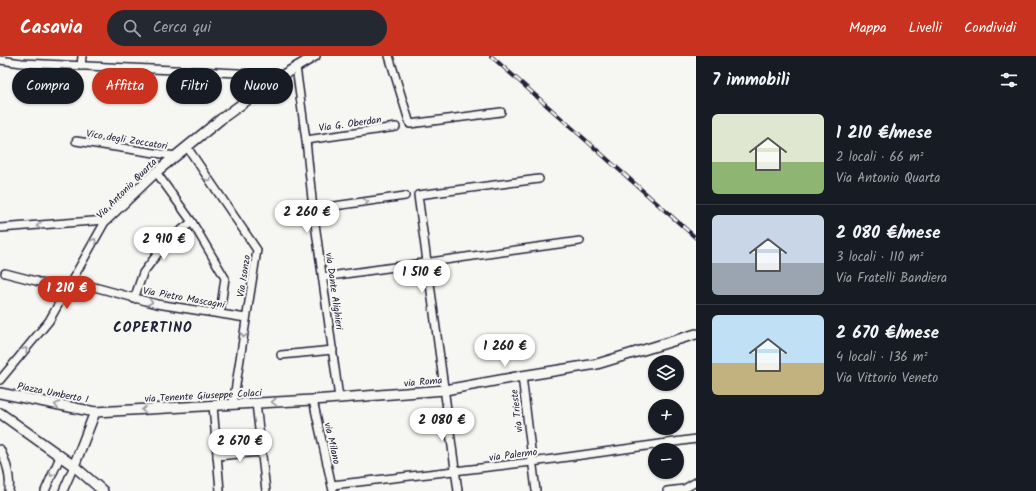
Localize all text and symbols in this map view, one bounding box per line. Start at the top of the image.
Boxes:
search box [107,10,387,46]
text: Casavia [20,13,83,43]
text: Cerca qui [153,16,211,40]
icon: search [121,17,143,39]
text: Mappa [849,17,887,39]
text: Livelli [909,17,942,39]
text: Condividi [964,17,1016,39]
text: 7 immobili [712,67,790,94]
chip: Compra [12,68,84,104]
chip: Affitta [92,68,158,104]
chip: Filtri [166,68,222,104]
chip: Nuovo [230,68,293,104]
icon: filters [998,69,1020,91]
street label: Via G. Oberdan [318,112,382,136]
text: 1 210 €/mese [836,120,932,147]
street label: Vico degli Zoccatori [85,126,169,154]
icon: home [744,130,792,178]
text: 2 locali · 66 m² [836,147,924,168]
street label: Via Antonio Quarta [93,154,161,223]
text: Via Antonio Quarta [836,168,940,189]
one-way arrow [204,175,212,182]
one-way arrow [363,198,369,207]
pin: 2 260 € [270,200,344,234]
text: 2 260 € [283,202,331,223]
text: 2 080 €/mese [836,220,941,247]
one-way arrow [36,221,42,230]
pin: 2 910 € [127,227,201,261]
text: 2 910 € [142,229,186,250]
icon: home [744,231,792,279]
one-way arrow [90,238,97,245]
text: 3 locali · 110 m² [836,247,924,268]
street label: via Dante Alighieri [321,252,347,331]
street label: Via Isonzo [233,253,255,298]
pin: 1 510 € [385,260,459,294]
text: 1 510 € [402,262,442,283]
text: Via Fratelli Bandiera [836,268,947,289]
pin: 1 210 € [30,276,104,310]
text: 1 210 € [47,278,87,299]
street label: Via Pietro Mascagni [142,283,227,313]
one-way arrow [147,298,153,306]
district label: COPERTINO [113,317,193,339]
text: 2 670 €/mese [836,320,939,347]
icon: home [744,331,792,379]
one-way arrow [240,332,249,338]
pin: 1 260 € [468,334,542,368]
text: 1 260 € [483,336,527,357]
text: 4 locali · 136 m² [836,347,927,368]
one-way arrow [20,348,27,355]
map controls [648,355,684,479]
button: layers [648,355,684,391]
text: Via Vittorio Veneto [836,368,938,389]
street label: via Roma [403,372,443,392]
street label: Piazza Umberto I [16,378,90,408]
street label: via Tenente Giuseppe Colaci [144,385,263,407]
street label: via Trieste [506,388,528,433]
one-way arrow [271,398,277,406]
button: + [648,399,684,435]
one-way arrow [54,401,60,409]
one-way arrow [141,405,147,414]
pin: 2 080 € [405,408,479,442]
text: 2 080 € [419,410,465,431]
street label: via Milano [319,421,345,466]
pin: 2 670 € [203,429,277,463]
text: 2 670 € [217,431,263,452]
button: − [648,443,684,479]
street label: via Palermo [488,444,538,466]
one-way arrow [49,470,57,477]

